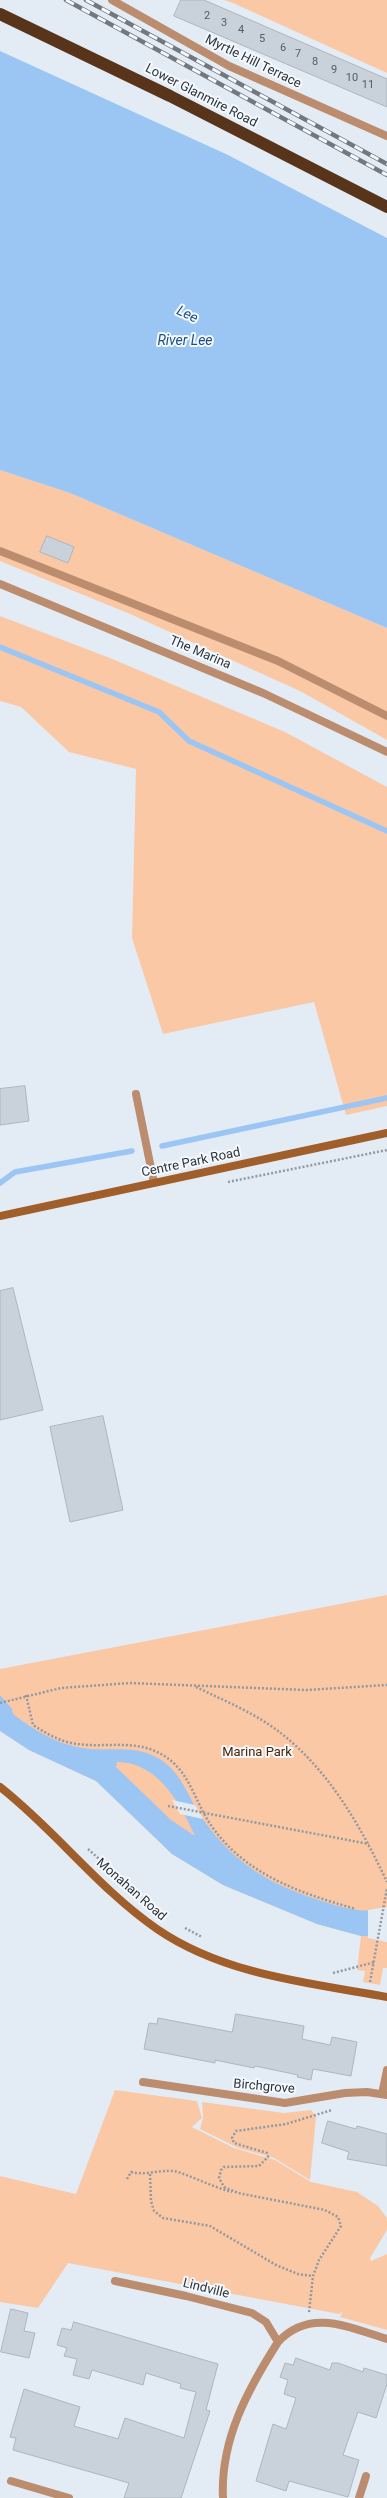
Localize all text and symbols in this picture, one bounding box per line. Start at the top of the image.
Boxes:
house number: 2 [204,9,210,23]
house number: 3 [221,16,227,30]
house number: 4 [238,23,244,37]
street label: Myrtle Hill Terrace [202,32,304,92]
house number: 5 [259,32,265,46]
house number: 6 [280,41,286,55]
house number: 7 [295,47,301,61]
house number: 8 [312,55,318,69]
street label: Lower Glanmire Road [142,61,260,131]
house number: 9 [331,63,337,77]
house number: 10 [346,71,358,85]
house number: 11 [362,78,374,92]
water label: Lee [174,303,200,327]
water label: River Lee [157,333,213,349]
street label: The Marina [167,633,233,673]
street label: Centre Park Road [140,1145,242,1181]
park label: Marina Park [222,1745,292,1761]
street label: Monahan Road [93,1855,169,1925]
street label: Birchgrove [233,2077,295,2097]
street label: Lindville [181,2276,231,2302]

